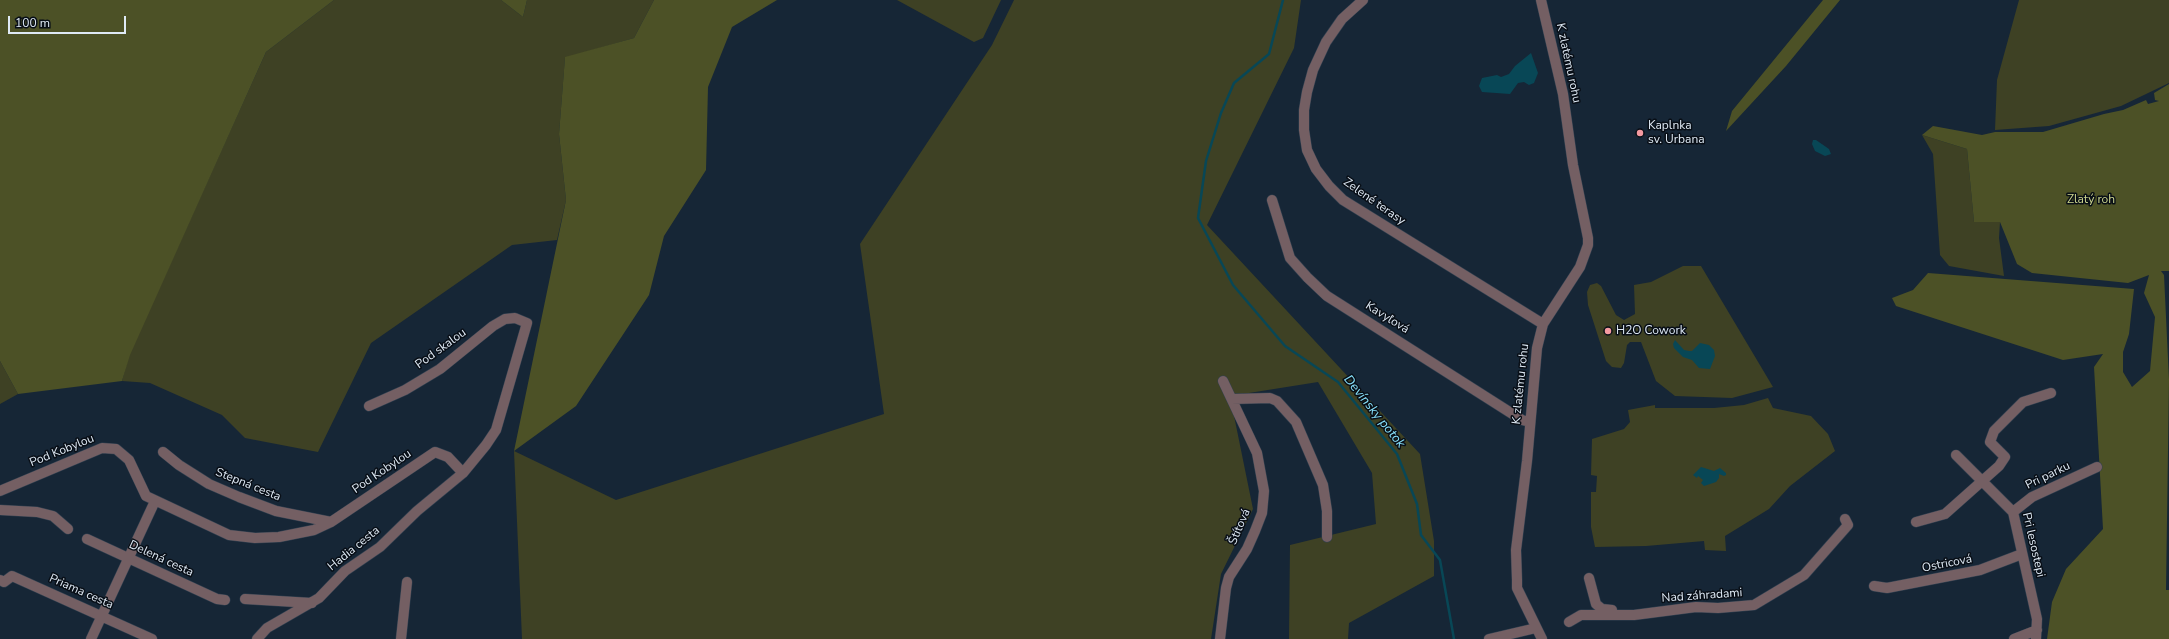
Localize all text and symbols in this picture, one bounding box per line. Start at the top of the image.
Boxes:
scale bar [10,8,128,34]
text: 100 m [15,15,50,31]
street label: K zlatému rohu [1553,22,1583,104]
place label: Kaplnka sv. Urbana [1648,119,1705,147]
marker: Kaplnka sv. Urbana [1635,128,1645,138]
street label: Zelené terasy [1340,175,1408,229]
park label: Zlatý roh [2067,193,2115,207]
street label: Kavyľová [1362,299,1412,337]
place label: H2O Cowork [1616,324,1686,338]
street label: Pod skalou [413,326,469,372]
marker: H2O Cowork [1603,326,1613,336]
street label: K zlatému rohu [1510,343,1532,425]
water label: Devínsky potok [1340,372,1408,452]
street label: Pod Kobylou [28,432,96,470]
street label: Pod Kobylou [350,447,414,497]
street label: Pri parku [2023,459,2073,493]
street label: Stepná cesta [213,465,283,505]
street label: Štítová [1226,507,1254,547]
street label: Pri lesostepi [2019,511,2047,579]
street label: Hadia cesta [325,524,383,574]
street label: Delená cesta [126,538,196,580]
street label: Ostricová [1921,552,1973,576]
street label: Priama cesta [47,571,115,613]
street label: Nad záhradami [1661,586,1743,606]

